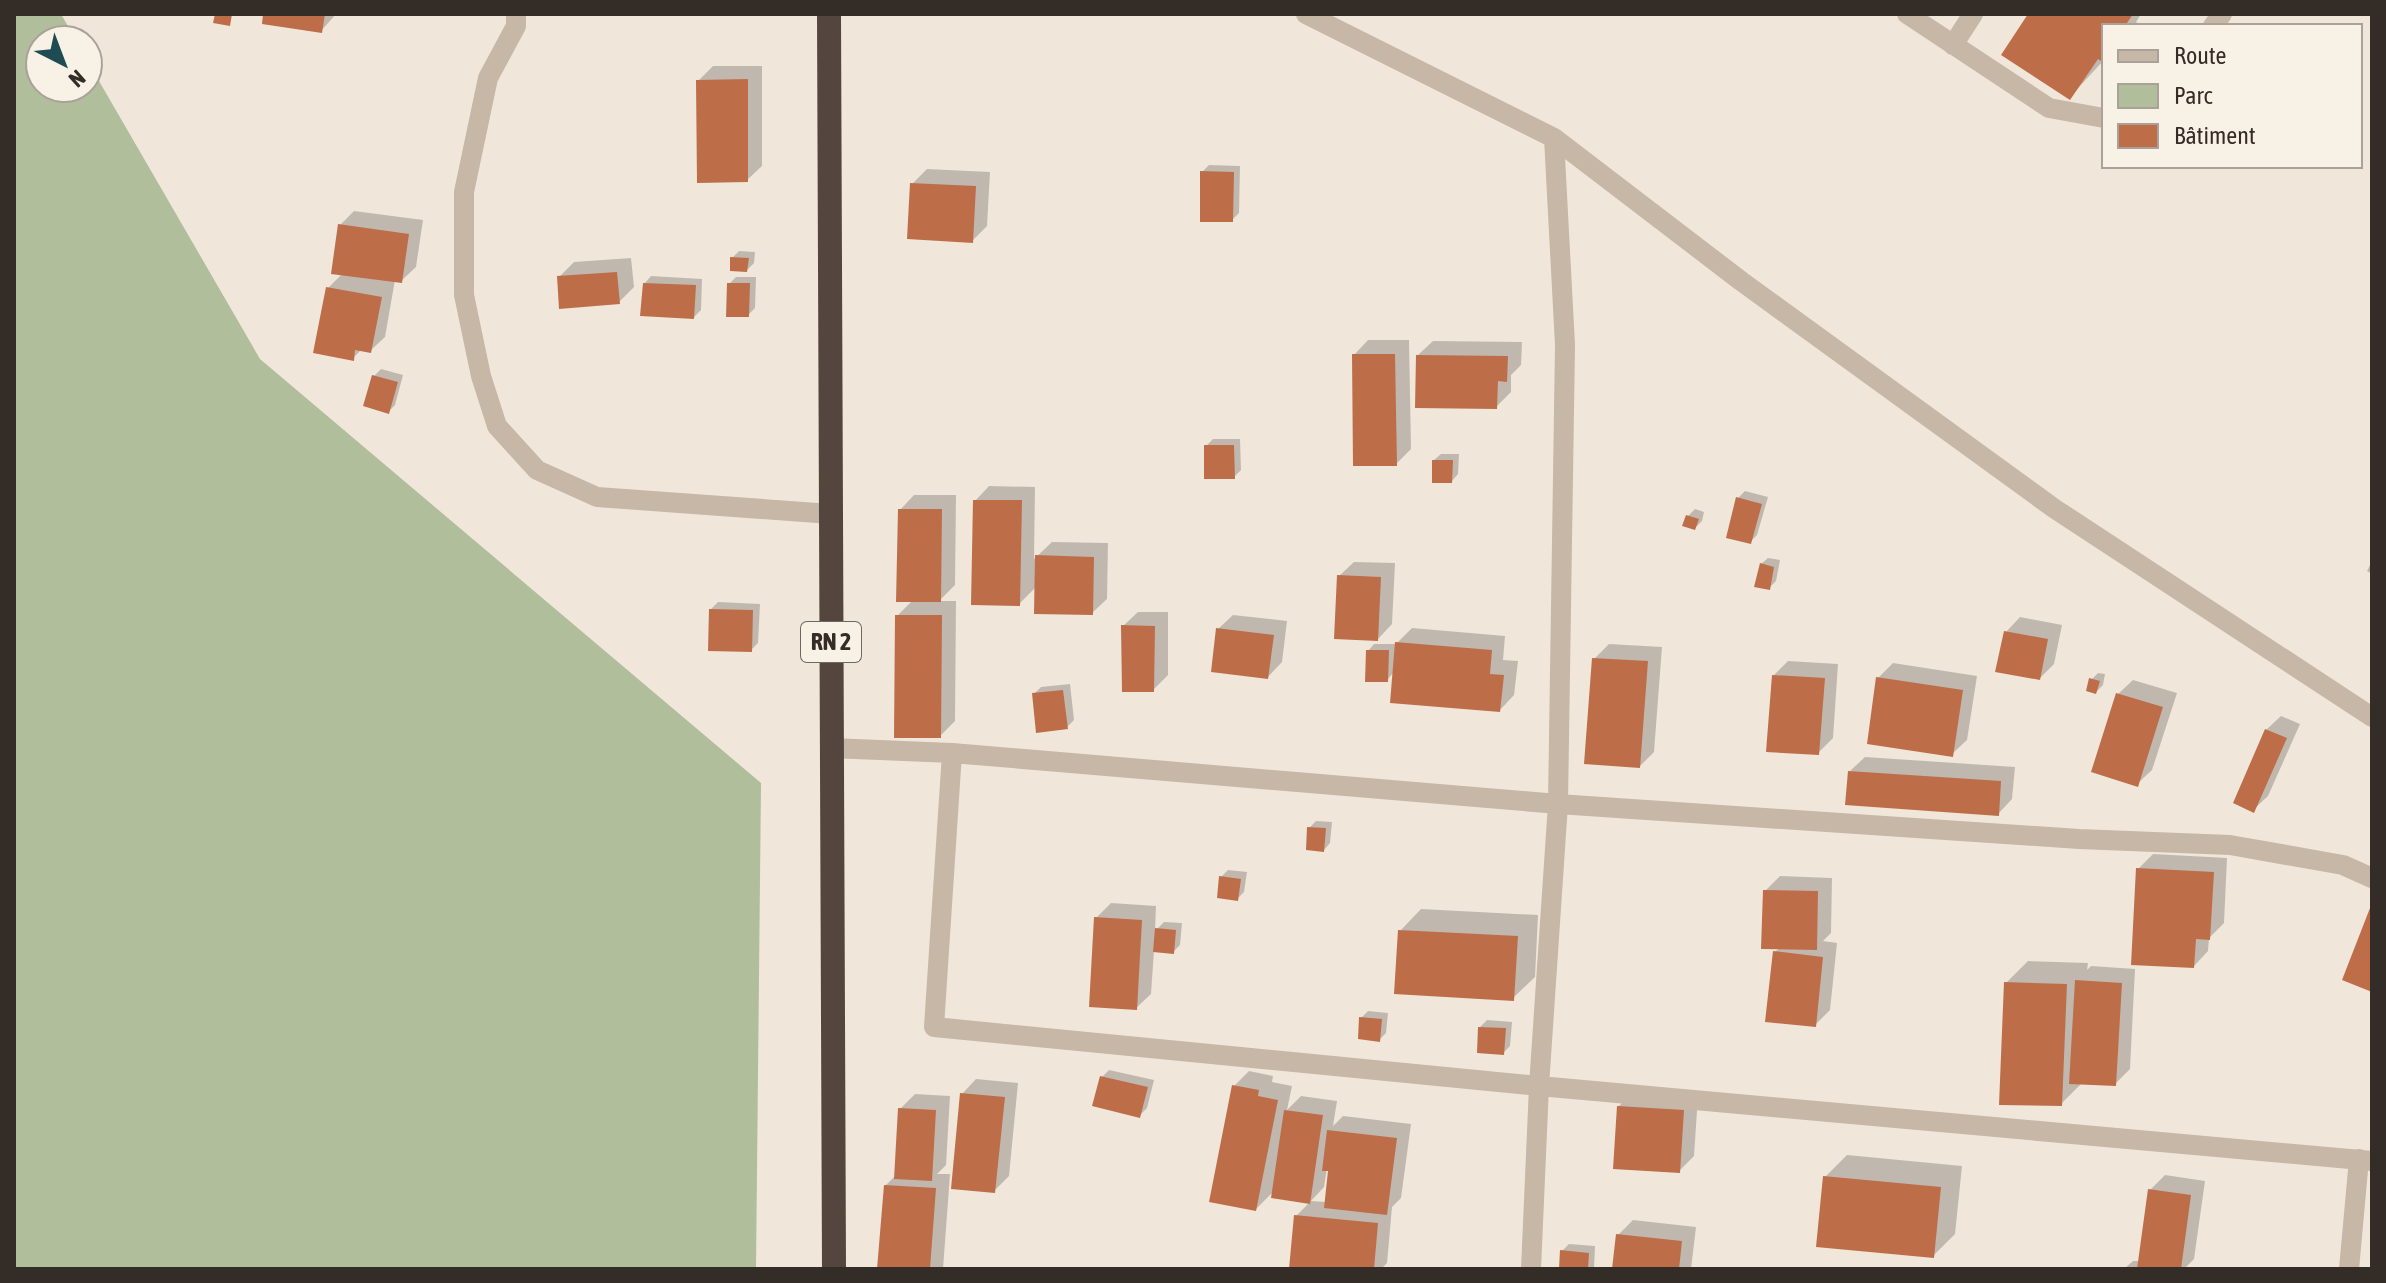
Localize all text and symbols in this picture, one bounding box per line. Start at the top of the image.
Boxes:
north arrow [24,24,104,104]
legend [2102,24,2362,168]
text: Route [2174,42,2226,69]
text: N [64,65,91,93]
text: Parc [2174,82,2213,109]
text: Bâtiment [2174,122,2256,149]
road number: RN 2 [801,622,861,662]

